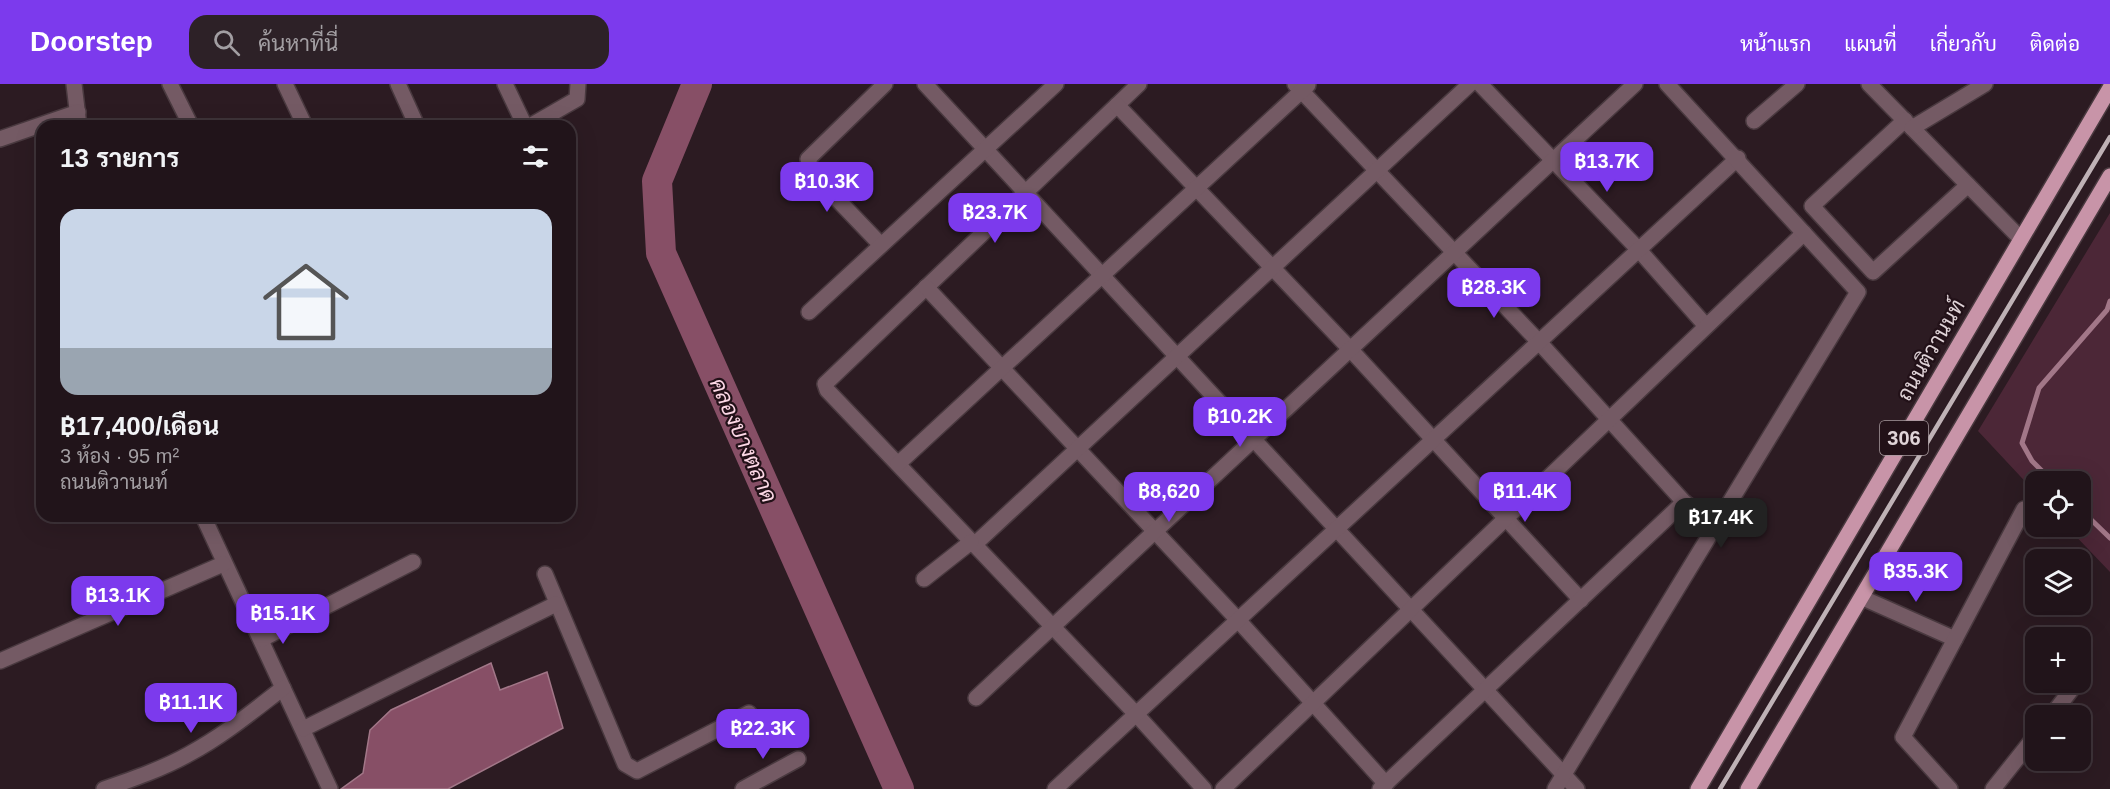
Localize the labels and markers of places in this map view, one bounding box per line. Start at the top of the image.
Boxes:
pin: ฿13.7K [1558,142,1656,193]
pin: ฿10.3K [778,162,876,213]
pin: ฿23.7K [946,193,1044,244]
pin: ฿28.3K [1445,268,1543,319]
pin: ฿10.2K [1191,397,1289,448]
pin: ฿8,620 [1120,472,1218,523]
pin: ฿11.4K [1476,472,1574,523]
pin: ฿17.4K [1672,498,1770,549]
pin: ฿35.3K [1867,552,1965,603]
pin: ฿13.1K [69,576,167,627]
pin: ฿15.1K [234,594,332,645]
pin: ฿11.1K [142,683,240,734]
pin: ฿22.3K [714,709,812,760]

